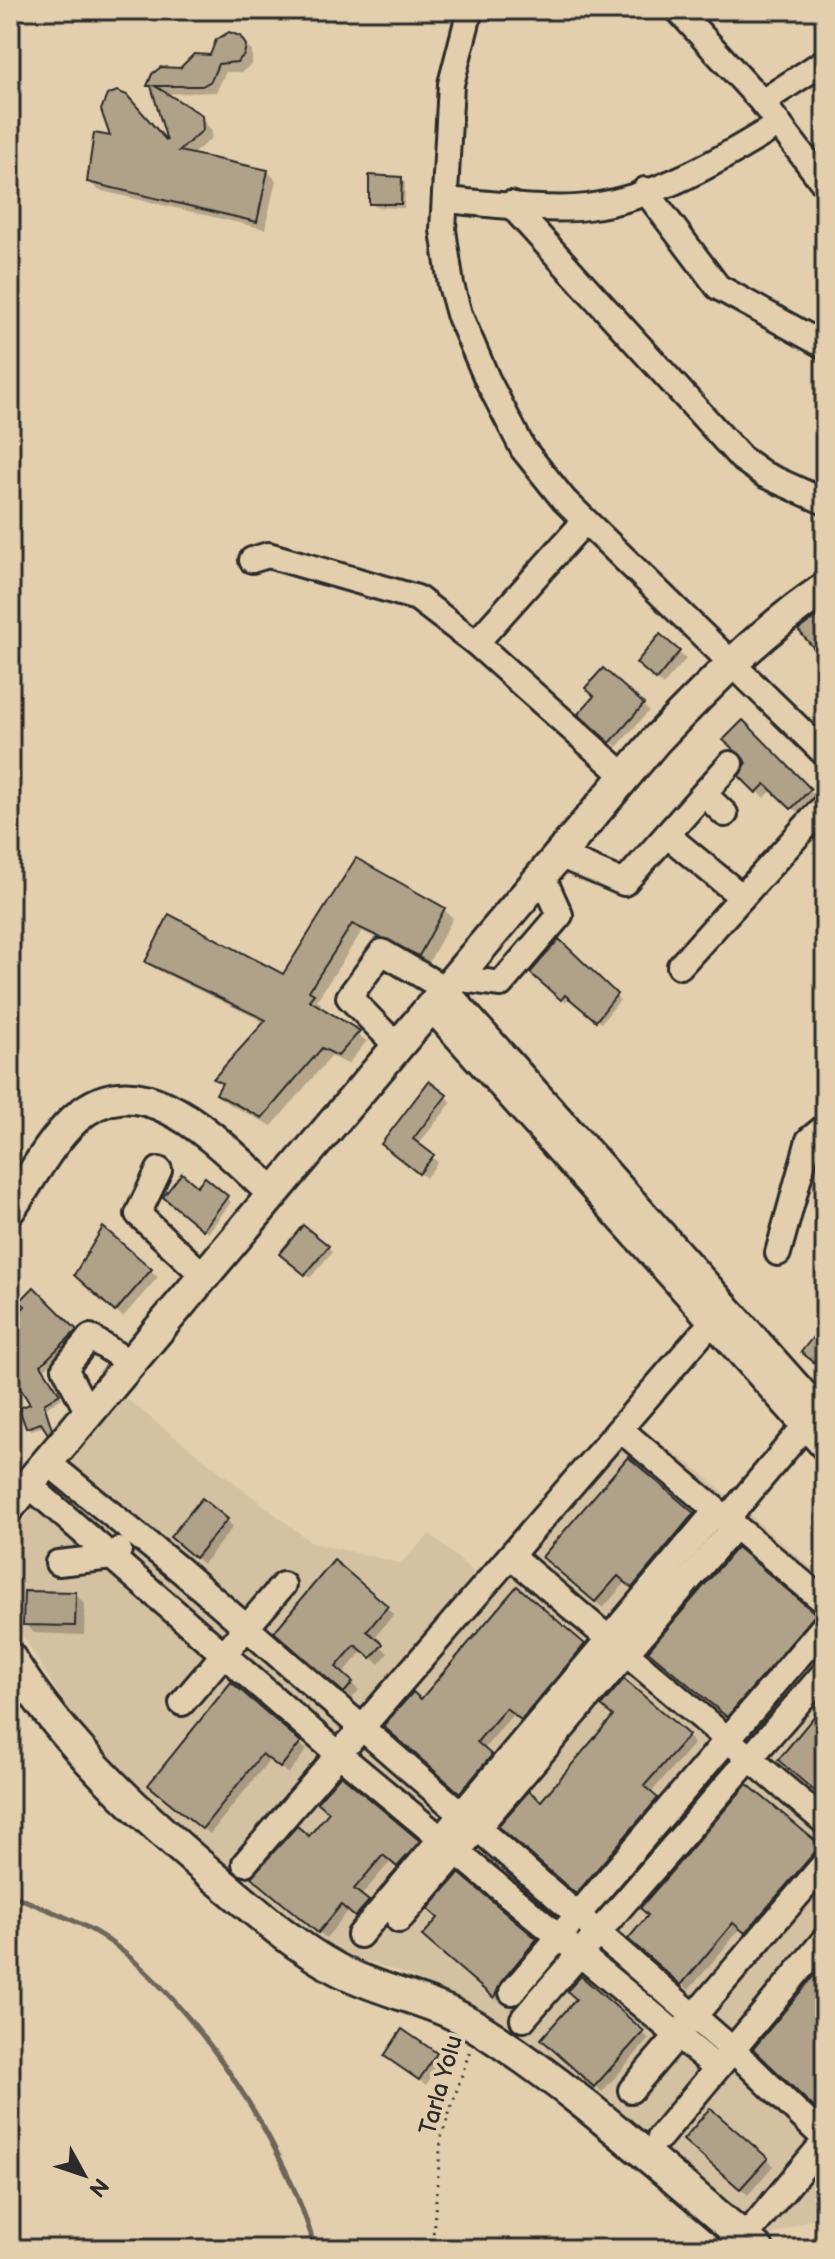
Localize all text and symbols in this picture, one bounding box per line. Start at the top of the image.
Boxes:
street label: Tarla Yolu [413,2032,469,2138]
north arrow [44,2135,124,2215]
text: N [83,2172,114,2202]

